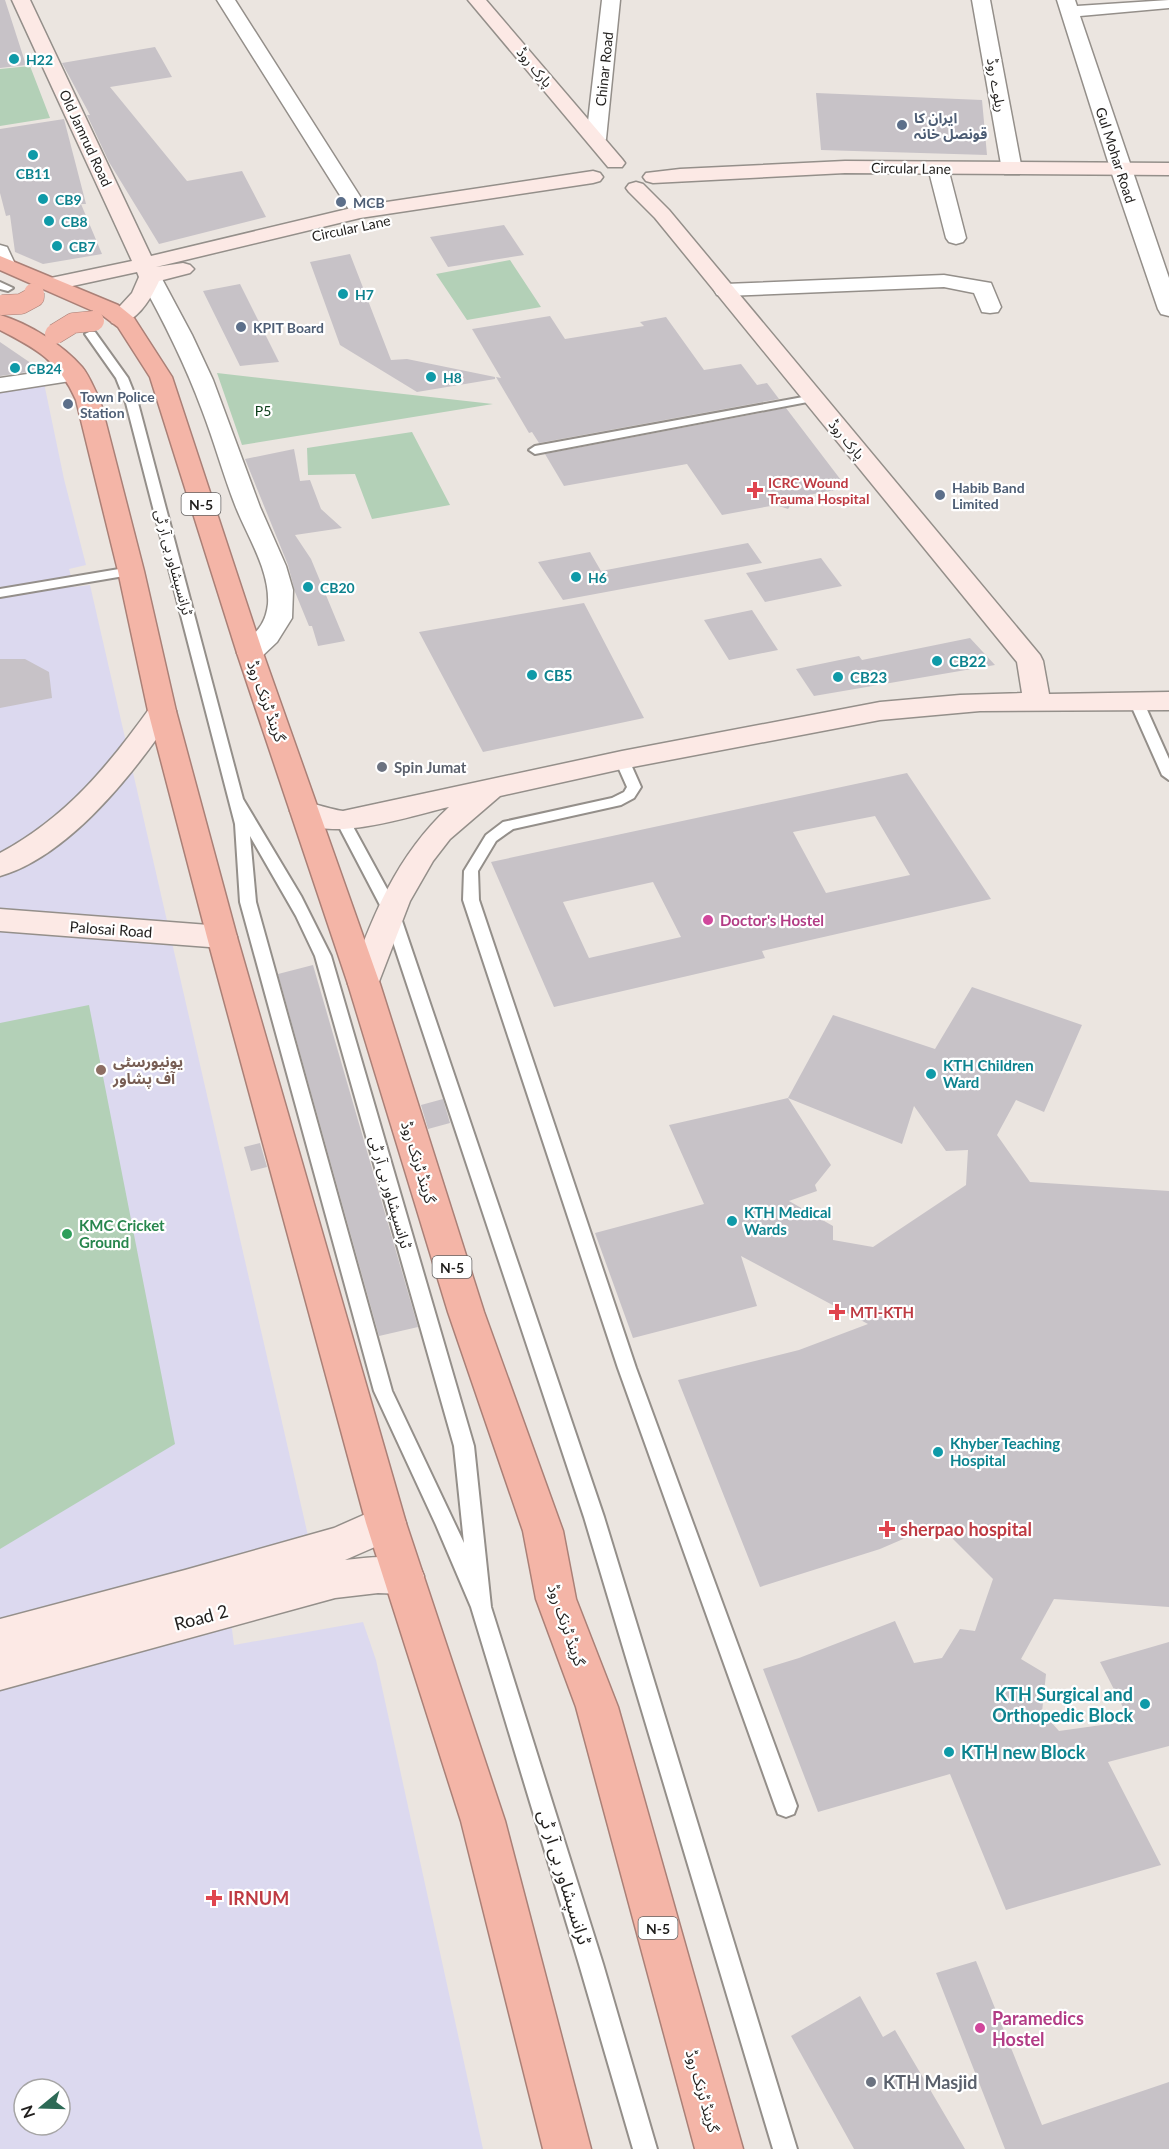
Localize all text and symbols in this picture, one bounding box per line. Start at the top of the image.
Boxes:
street label: Chinar Road [592,31,616,107]
street label: پارک روڈ [512,44,557,92]
place label: H22 [26,51,53,68]
marker: H22 [7,52,21,66]
street label: ریلوے روڈ [983,57,1010,114]
street label: Old Jamrud Road [56,87,116,189]
street label: Gul Mohar Road [1093,105,1139,205]
place label: ایران کا قونصل خانہ [914,109,987,142]
marker: ایران کا قونصل خانہ [895,118,909,132]
marker: CB11 [26,148,40,162]
street label: Circular Lane [871,159,951,177]
place label: CB11 [16,165,50,182]
place label: CB9 [55,191,82,208]
marker: CB9 [36,192,50,206]
place label: MCB [353,194,385,211]
marker: MCB [334,195,348,209]
street label: Circular Lane [310,211,392,245]
place label: CB8 [61,213,88,230]
marker: CB8 [42,214,56,228]
place label: CB7 [69,238,96,255]
marker: CB7 [50,239,64,253]
place label: H7 [355,286,374,303]
marker: H7 [336,287,350,301]
place label: KPIT Board [253,319,324,336]
marker: KPIT Board [234,320,248,334]
place label: CB24 [27,360,62,377]
marker: CB24 [8,361,22,375]
place label: H8 [443,369,462,386]
marker: H8 [424,370,438,384]
place label: Town Police Station [80,388,155,421]
marker: Town Police Station [61,397,75,411]
park label: P5 [255,402,271,419]
street label: پارک روڈ [824,416,869,464]
place label: ICRC Wound Trauma Hospital [768,474,869,507]
place label: Habib Band Limited [952,479,1025,512]
marker: ICRC Wound Trauma Hospital [746,481,764,499]
marker: Habib Band Limited [933,488,947,502]
road number: N-5 [182,493,220,515]
street label: ٹرانسپشاور بی آر ٹی [150,507,196,617]
place label: H6 [588,569,607,586]
marker: H6 [569,570,583,584]
place label: CB20 [320,579,355,596]
marker: CB20 [301,580,315,594]
place label: CB22 [949,652,986,670]
marker: CB22 [930,654,944,668]
street label: گرینڈ ٹرنک روڈ [243,658,290,745]
place label: CB5 [544,666,573,684]
marker: CB5 [525,668,539,682]
place label: CB23 [850,668,887,686]
marker: CB23 [831,670,845,684]
place label: Spin Jumat [394,758,467,776]
marker: Spin Jumat [375,760,389,774]
place label: Doctor's Hostel [720,911,824,929]
marker: Doctor's Hostel [701,913,715,927]
street label: Palosai Road [69,917,153,941]
place label: یونیورسٹی آف پشاور [112,1052,183,1089]
place label: KTH Children Ward [943,1056,1034,1091]
marker: یونیورسٹی آف پشاور [94,1063,108,1077]
marker: KTH Children Ward [924,1067,938,1081]
street label: گرینڈ ٹرنک روڈ [397,1119,440,1206]
street label: ٹرانسپشاور بی آر ٹی [364,1134,416,1252]
place label: KTH Medical Wards [744,1203,831,1238]
marker: KTH Medical Wards [725,1214,739,1228]
place label: KMC Cricket Ground [79,1216,165,1251]
marker: KMC Cricket Ground [60,1227,74,1241]
road number: N-5 [432,1256,472,1278]
marker: MTI-KTH [828,1303,846,1321]
place label: MTI-KTH [850,1303,914,1321]
place label: Khyber Teaching Hospital [950,1434,1060,1469]
marker: Khyber Teaching Hospital [931,1445,945,1459]
place label: sherpao hospital [900,1518,1032,1540]
marker: sherpao hospital [878,1520,896,1538]
street label: گرینڈ ٹرنک روڈ [544,1582,590,1669]
street label: Road 2 [172,1599,230,1635]
place label: KTH Surgical and Orthopedic Block [992,1683,1133,1726]
marker: KTH Surgical and Orthopedic Block [1138,1697,1152,1711]
place label: KTH new Block [961,1741,1086,1763]
marker: KTH new Block [942,1745,956,1759]
street label: ٹرانسپشاور بی آر ٹی [533,1807,596,1948]
place label: IRNUM [228,1887,289,1909]
marker: IRNUM [205,1889,223,1907]
road number: N-5 [638,1917,678,1939]
place label: Paramedics Hostel [992,2007,1084,2050]
marker: Paramedics Hostel [973,2021,987,2035]
street label: گرینڈ ٹرنک روڈ [682,2048,724,2135]
place label: KTH Masjid [883,2071,978,2093]
marker: KTH Masjid [864,2075,878,2089]
north arrow [12,2077,72,2137]
text: N [16,2103,38,2121]

